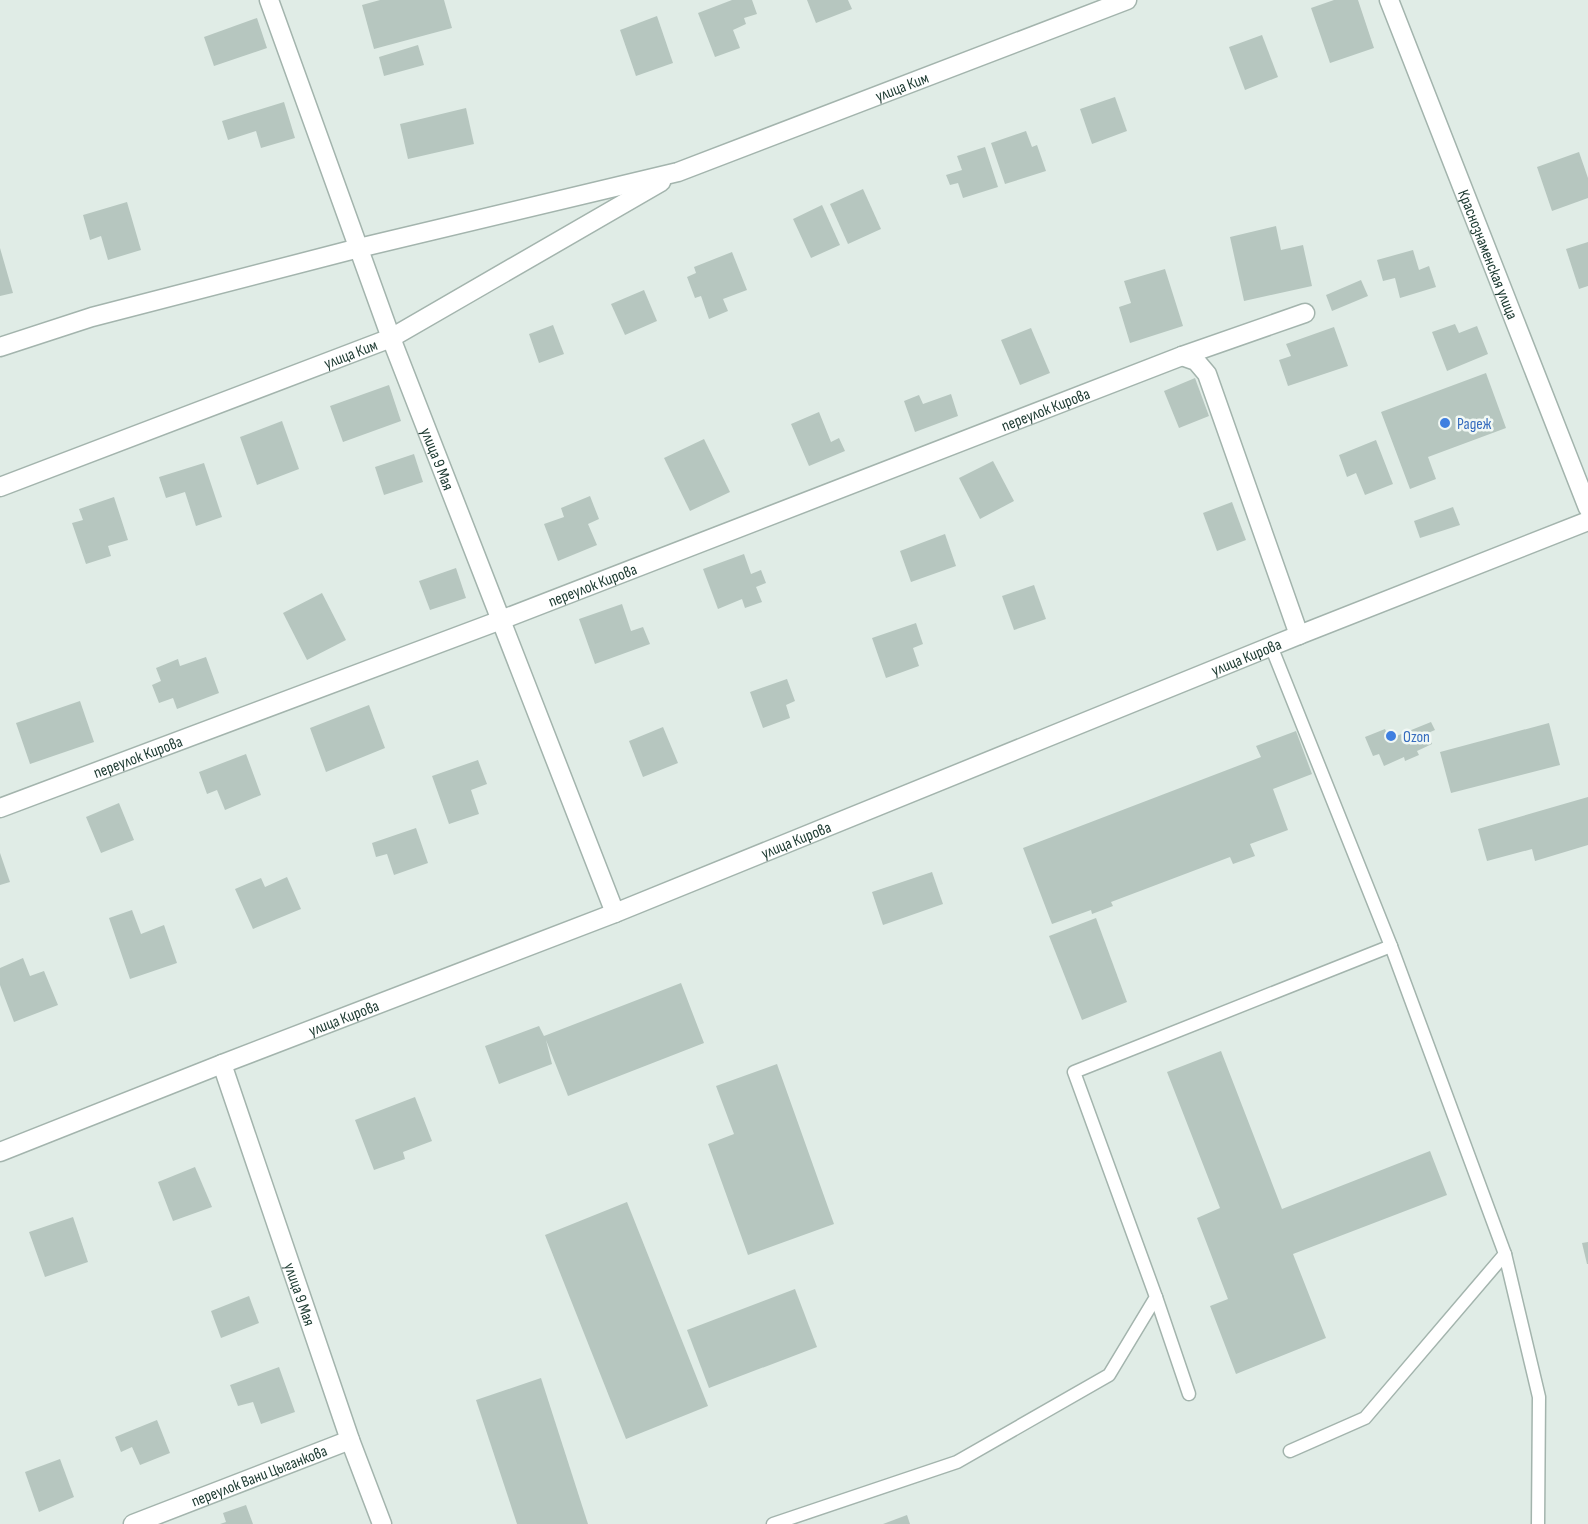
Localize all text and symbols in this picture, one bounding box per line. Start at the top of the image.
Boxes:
street label: улица Ким [873,69,932,107]
street label: Краснознаменская улица [1453,187,1521,322]
street label: улица Ким [322,336,380,374]
street label: переулок Кирова [999,385,1093,436]
place label: Радеж [1457,415,1492,434]
marker: Радеж [1438,416,1452,430]
street label: улица 9 Мая [416,425,457,493]
street label: переулок Кирова [546,560,640,612]
street label: улица Кирова [1209,635,1284,681]
place label: Ozon [1403,728,1430,747]
marker: Ozon [1384,729,1398,743]
street label: переулок Кирова [91,732,185,783]
street label: улица Кирова [759,818,834,864]
street label: улица Кирова [306,997,382,1041]
street label: улица 9 Мая [279,1260,318,1329]
street label: переулок Вани Цыганкова [189,1442,330,1512]

